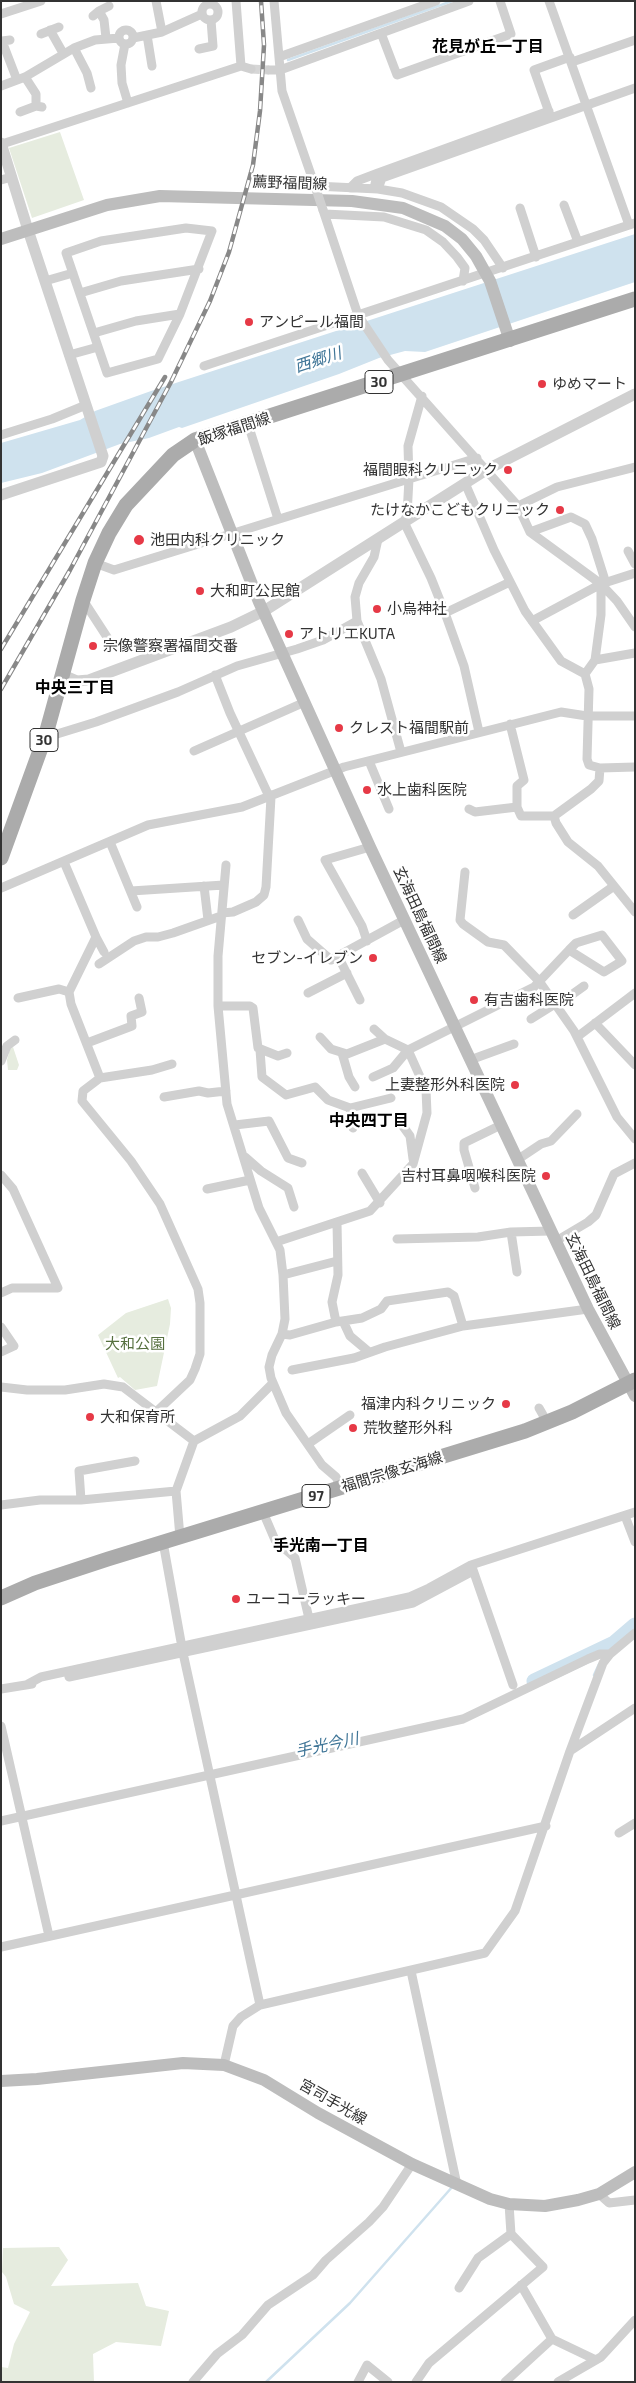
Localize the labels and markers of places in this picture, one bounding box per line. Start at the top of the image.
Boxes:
place label: アンピール福間 [259,313,364,331]
marker: アンピール福間 [243,316,255,328]
place label: ゆめマート [552,375,627,393]
marker: ゆめマート [536,378,548,390]
place label: 福間眼科クリニック [363,461,498,479]
marker: 福間眼科クリニック [502,464,514,476]
place label: たけなかこどもクリニック [370,501,550,519]
marker: たけなかこどもクリニック [554,504,566,516]
place label: 池田内科クリニック [150,531,285,549]
marker: 池田内科クリニック [132,533,146,547]
place label: 大和町公民館 [210,582,300,600]
marker: 大和町公民館 [194,585,206,597]
place label: 小烏神社 [387,600,447,618]
marker: 小烏神社 [371,603,383,615]
place label: アトリエKUTA [299,625,395,643]
marker: アトリエKUTA [283,628,295,640]
place label: 宗像警察署福間交番 [103,637,238,655]
marker: 宗像警察署福間交番 [87,640,99,652]
place label: クレスト福間駅前 [349,719,469,737]
marker: クレスト福間駅前 [333,722,345,734]
place label: 水上歯科医院 [377,781,467,799]
marker: 水上歯科医院 [361,784,373,796]
place label: セブン-イレブン [251,949,363,967]
marker: セブン-イレブン [367,952,379,964]
place label: 有吉歯科医院 [484,991,574,1009]
marker: 有吉歯科医院 [468,994,480,1006]
place label: 上妻整形外科医院 [385,1076,505,1094]
marker: 上妻整形外科医院 [509,1079,521,1091]
place label: 吉村耳鼻咽喉科医院 [401,1167,536,1185]
marker: 吉村耳鼻咽喉科医院 [540,1170,552,1182]
place label: 福津内科クリニック [361,1395,496,1413]
marker: 福津内科クリニック [500,1398,512,1410]
place label: 大和保育所 [100,1408,175,1426]
marker: 大和保育所 [84,1411,96,1423]
place label: 荒牧整形外科 [363,1419,453,1437]
marker: 荒牧整形外科 [347,1422,359,1434]
place label: ユーコーラッキー [246,1590,366,1608]
marker: ユーコーラッキー [230,1593,242,1605]

